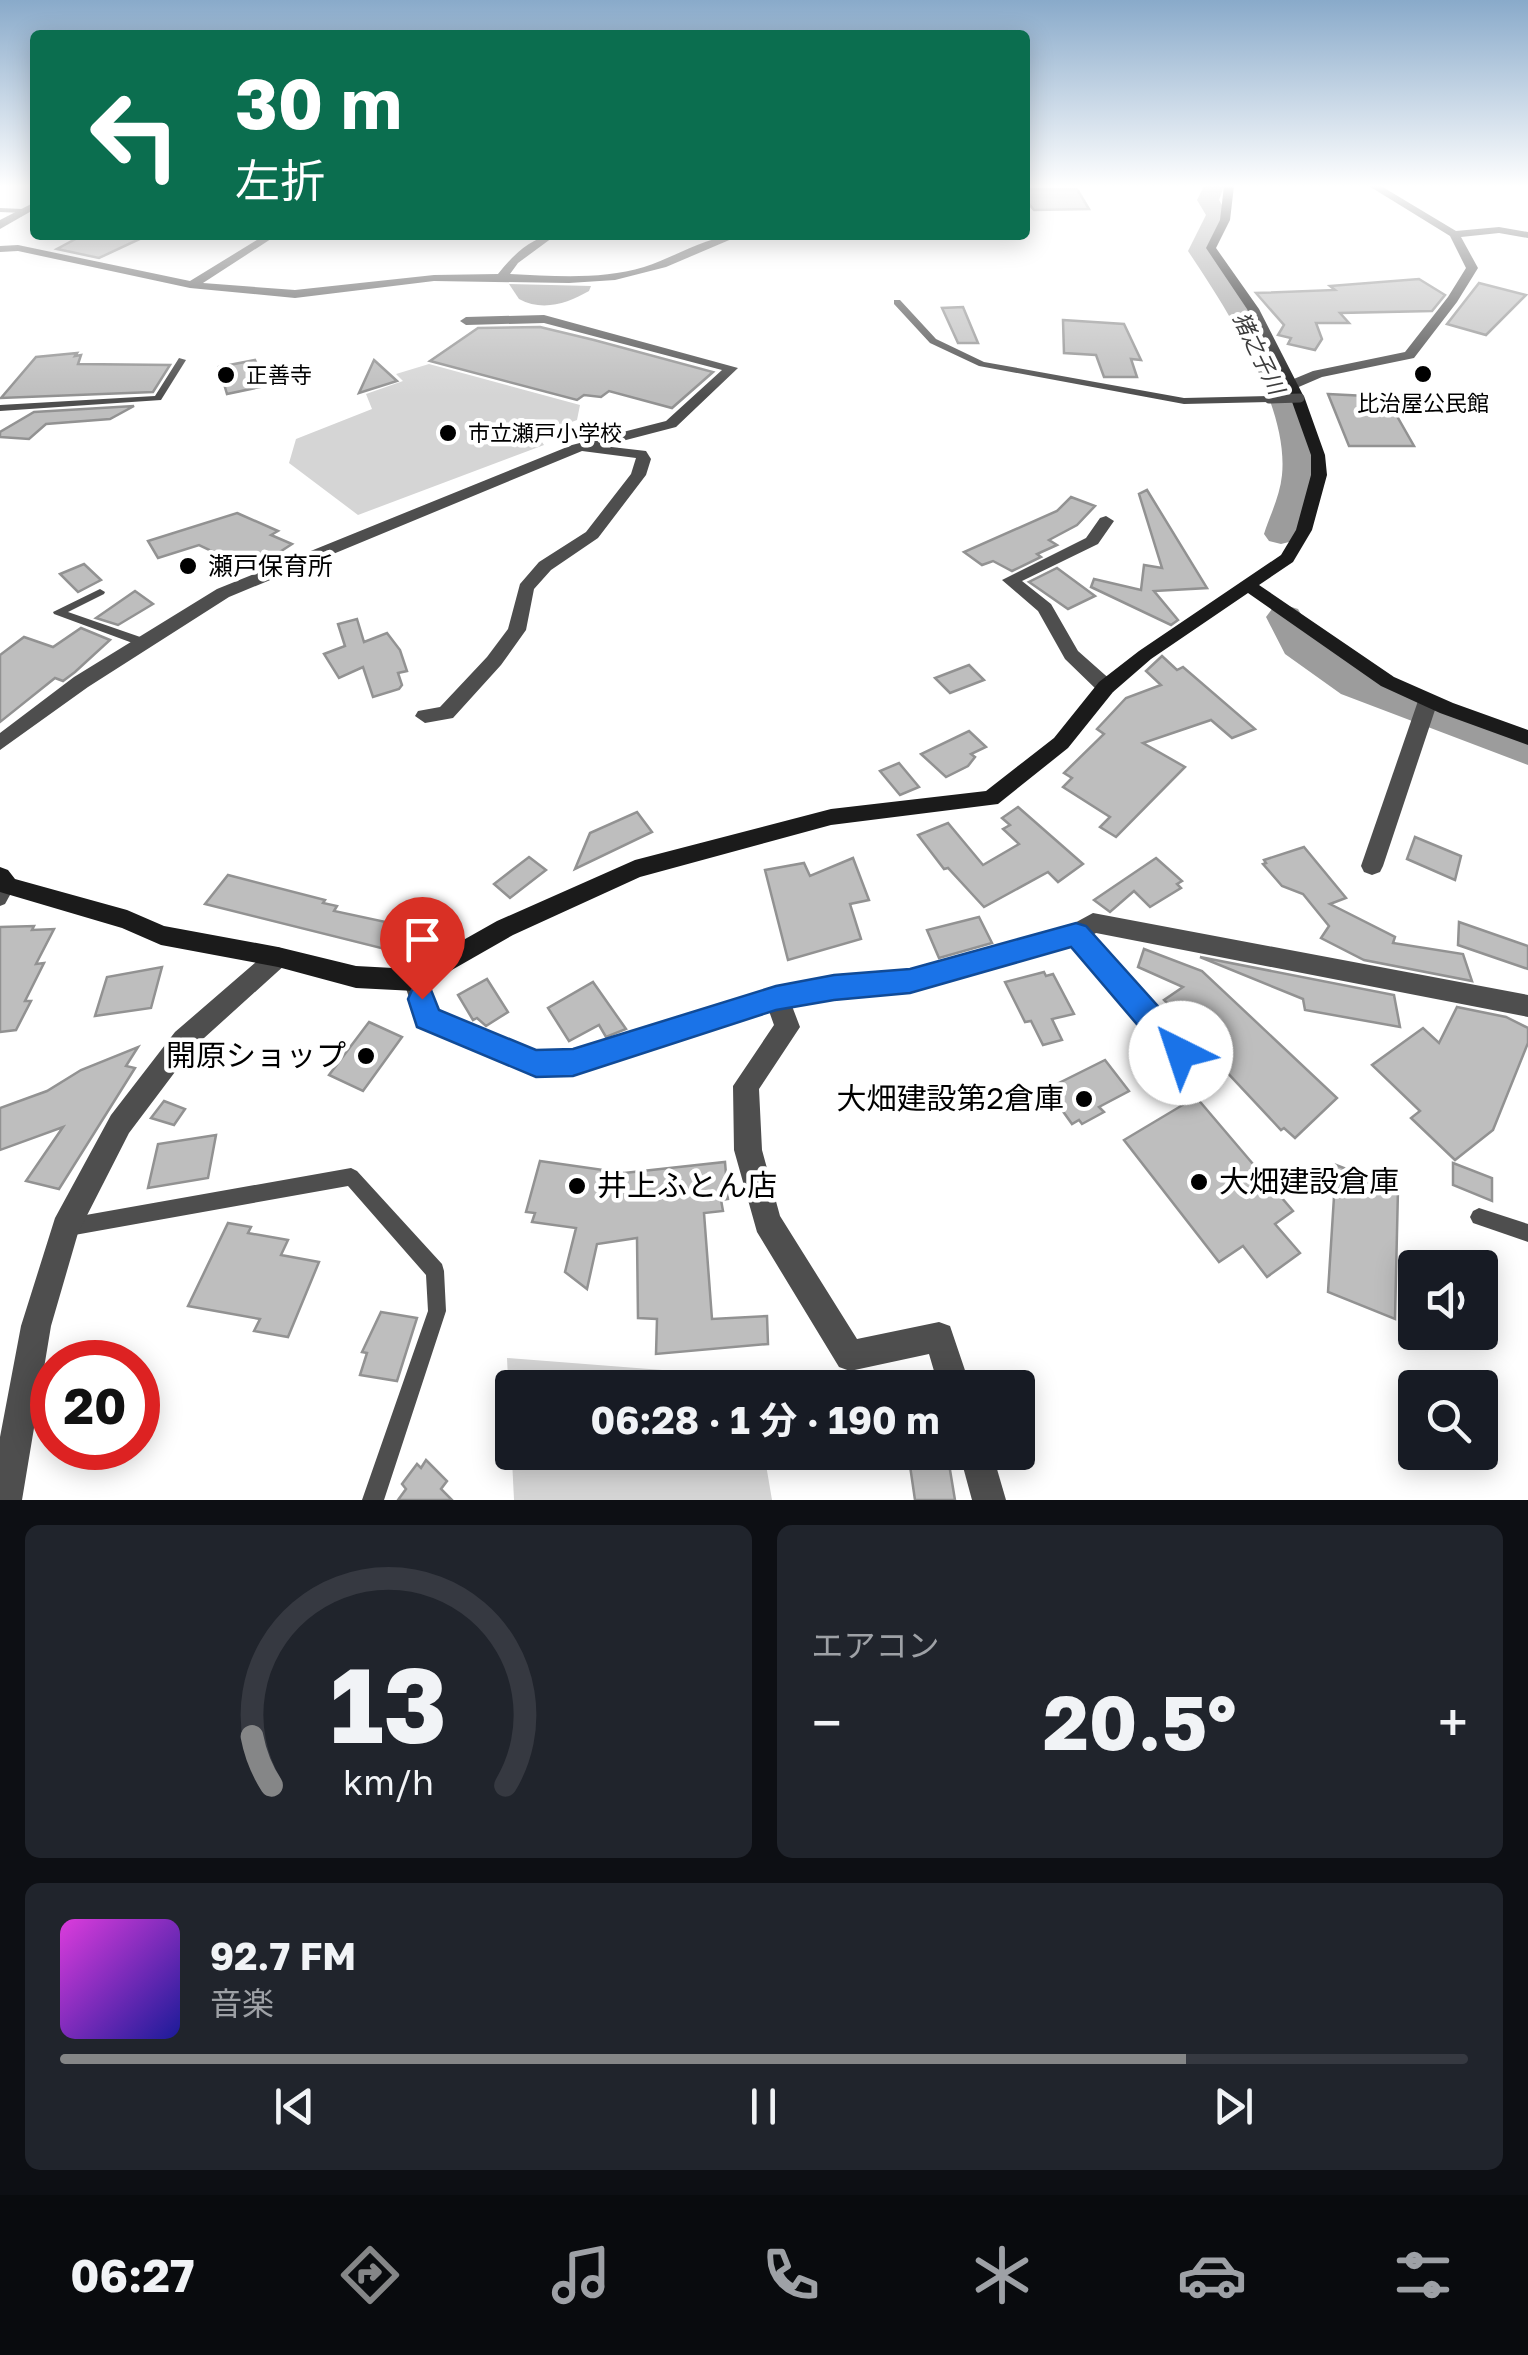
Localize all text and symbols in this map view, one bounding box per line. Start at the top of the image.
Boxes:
text: 30 m [235,60,402,144]
icon: left [70,70,200,200]
text: 左折 [235,153,325,207]
water label: 猪之子川 [1228,307,1292,400]
place label: 正善寺 [246,361,312,388]
marker: 比治屋公民館 [1412,363,1434,385]
marker: 正善寺 [215,364,237,386]
place label: 比治屋公民館 [1357,389,1489,416]
place label: 市立瀬戸小学校 [468,419,622,446]
marker: 市立瀬戸小学校 [437,422,459,444]
place label: 瀬戸保育所 [208,550,333,581]
marker: 瀬戸保育所 [177,555,199,577]
pin [380,897,465,1000]
icon: arrive [395,912,450,967]
position arrow [1129,1001,1233,1105]
place label: 開原ショップ [166,1037,346,1073]
marker: 開原ショップ [355,1045,377,1067]
place label: 大畑建設第2倉庫 [837,1080,1064,1116]
marker: 大畑建設第2倉庫 [1073,1088,1095,1110]
place label: 大畑建設倉庫 [1219,1163,1399,1199]
place label: 井上ふとん店 [597,1167,777,1203]
marker: 大畑建設倉庫 [1188,1171,1210,1193]
marker: 井上ふとん店 [566,1175,588,1197]
map controls [1398,1250,1498,1470]
button: sound [1398,1250,1498,1350]
speed limit sign: 20 [30,1340,160,1470]
button: search [1398,1370,1498,1470]
text: 06:28 · 1 分 · 190 m [590,1397,940,1442]
text: エアコン [812,1626,940,1664]
text: 13 [330,1641,447,1766]
text: 20.5° [1043,1676,1237,1767]
text: − [812,1689,842,1755]
text: + [1438,1689,1468,1755]
text: km/h [343,1760,434,1803]
text: 92.7 FM [210,1933,356,1978]
text: 音楽 [210,1984,274,2022]
icon: previous [267,2079,322,2134]
icon: pause [736,2079,791,2134]
icon: next [1206,2079,1261,2134]
icon: directions [335,2240,405,2310]
icon: music [546,2240,616,2310]
icon: phone [756,2240,826,2310]
icon: climate [967,2240,1037,2310]
icon: car [1177,2240,1247,2310]
icon: filters [1388,2240,1458,2310]
text: 06:27 [70,2248,194,2302]

